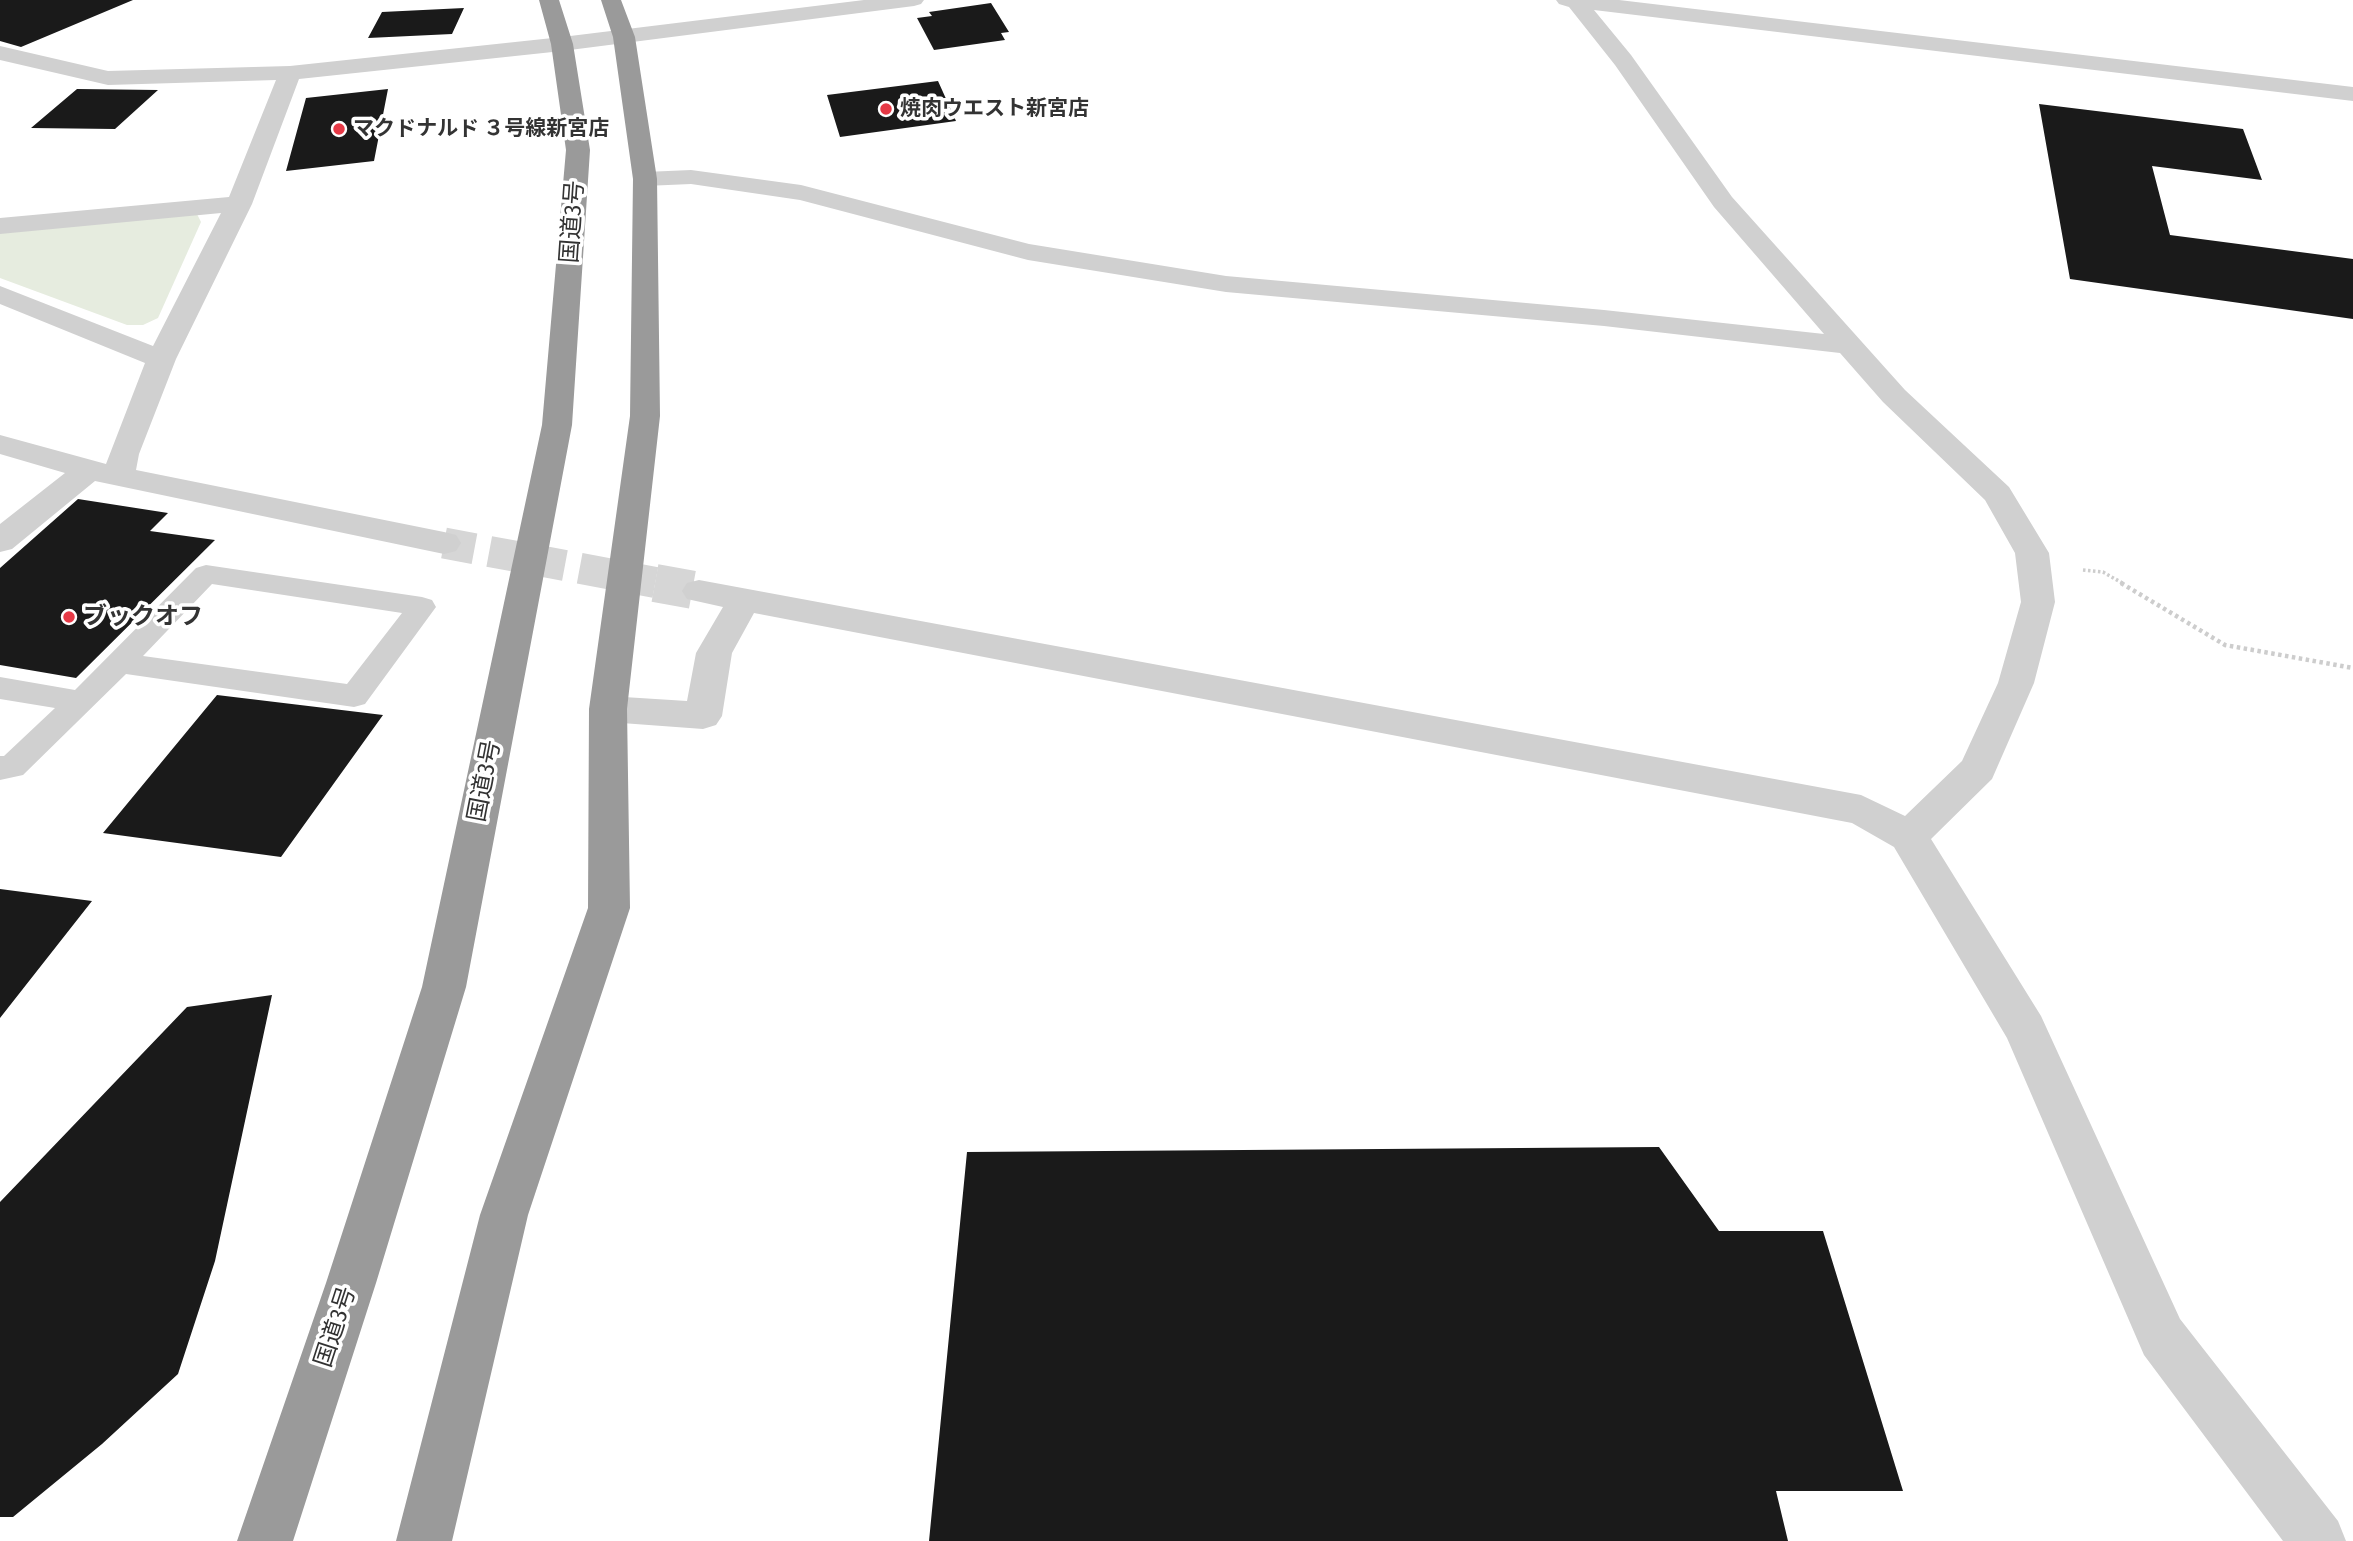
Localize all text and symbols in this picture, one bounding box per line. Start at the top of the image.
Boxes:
place label: 焼肉ウエスト新宮店 [900,96,1089,122]
marker: 焼肉ウエスト新宮店 [878,101,894,117]
place label: マクドナルド ３号線新宮店 [353,116,609,142]
marker: マクドナルド ３号線新宮店 [331,121,347,137]
street label: 国道3号 [556,180,590,264]
place label: ブックオフ [83,603,203,631]
marker: ブックオフ [61,609,77,625]
street label: 国道3号 [463,738,507,824]
street label: 国道3号 [310,1283,362,1371]

